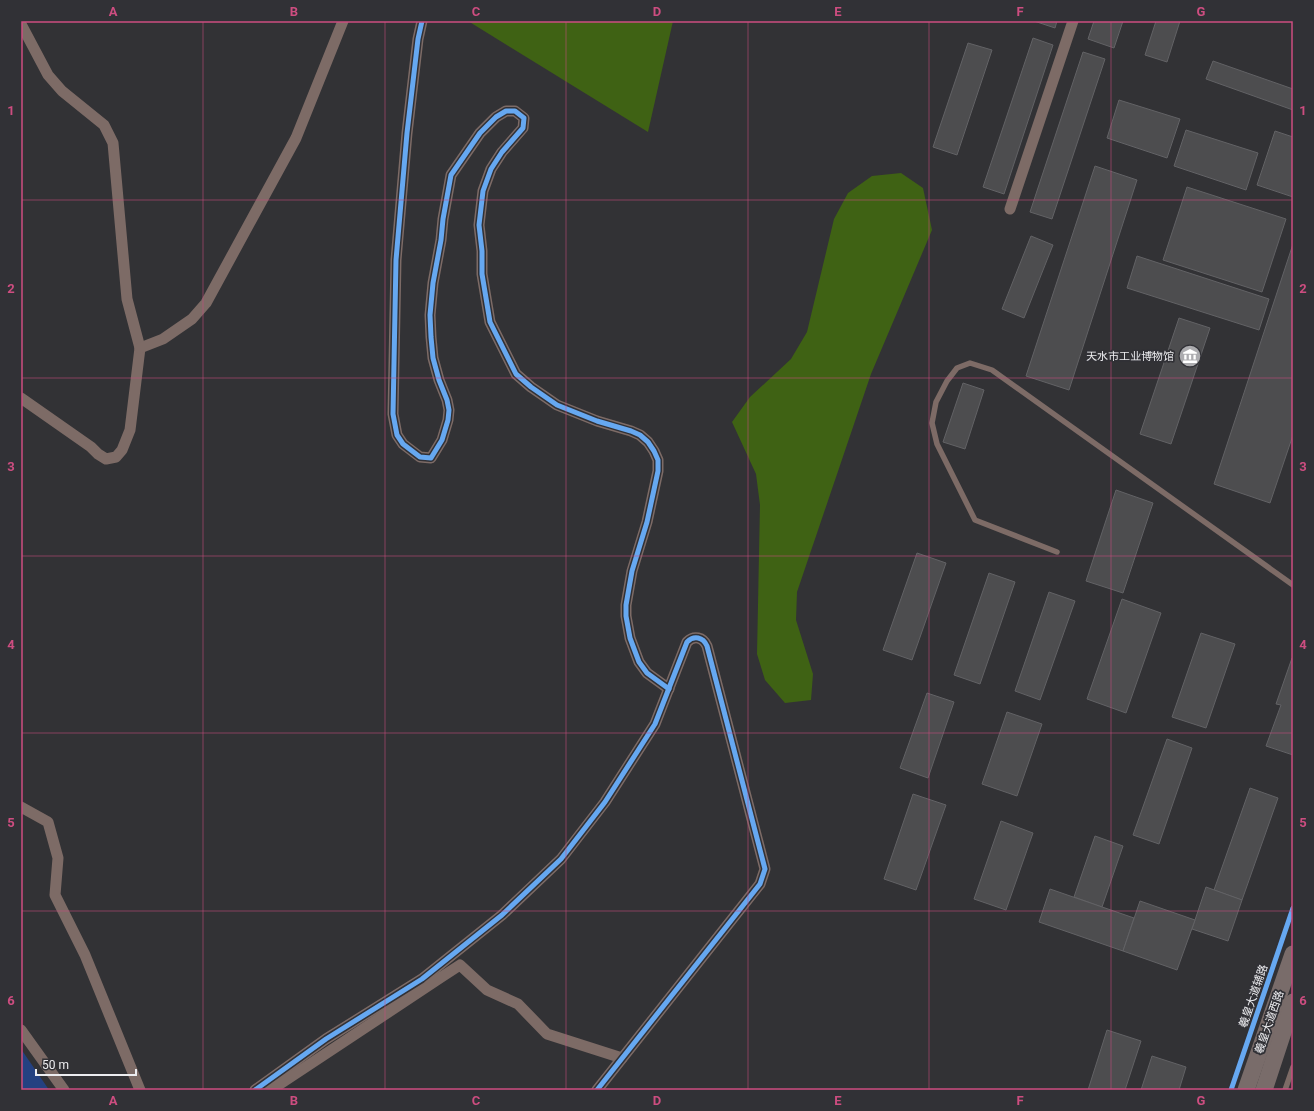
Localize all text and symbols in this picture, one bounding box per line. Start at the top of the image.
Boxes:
text: A [109,4,118,19]
text: B [290,4,298,19]
text: C [472,4,481,19]
text: D [653,4,661,19]
text: E [834,4,842,19]
text: F [1016,4,1024,19]
text: G [1197,4,1206,19]
text: 1 [7,103,15,118]
text: 1 [1299,103,1307,118]
text: 2 [7,281,15,296]
text: 2 [1299,281,1307,296]
museum icon: 天水市工业博物馆 [1177,343,1203,369]
place label: 天水市工业博物馆 [1086,350,1174,363]
text: 3 [7,459,15,474]
text: 3 [1299,459,1307,474]
text: 4 [7,637,15,652]
text: 4 [1299,637,1307,652]
text: 5 [7,815,15,830]
text: 5 [1299,815,1307,830]
street label: 羲皇大道辅路 [1237,963,1270,1029]
street label: 羲皇大道西路 [1253,989,1286,1055]
text: 6 [7,993,15,1008]
text: 6 [1299,993,1307,1008]
scale bar [36,1051,136,1077]
text: 50 m [42,1058,69,1072]
text: A [109,1093,118,1108]
text: B [290,1093,298,1108]
text: C [472,1093,481,1108]
text: D [653,1093,661,1108]
text: E [834,1093,842,1108]
text: F [1016,1093,1024,1108]
text: G [1197,1093,1206,1108]

